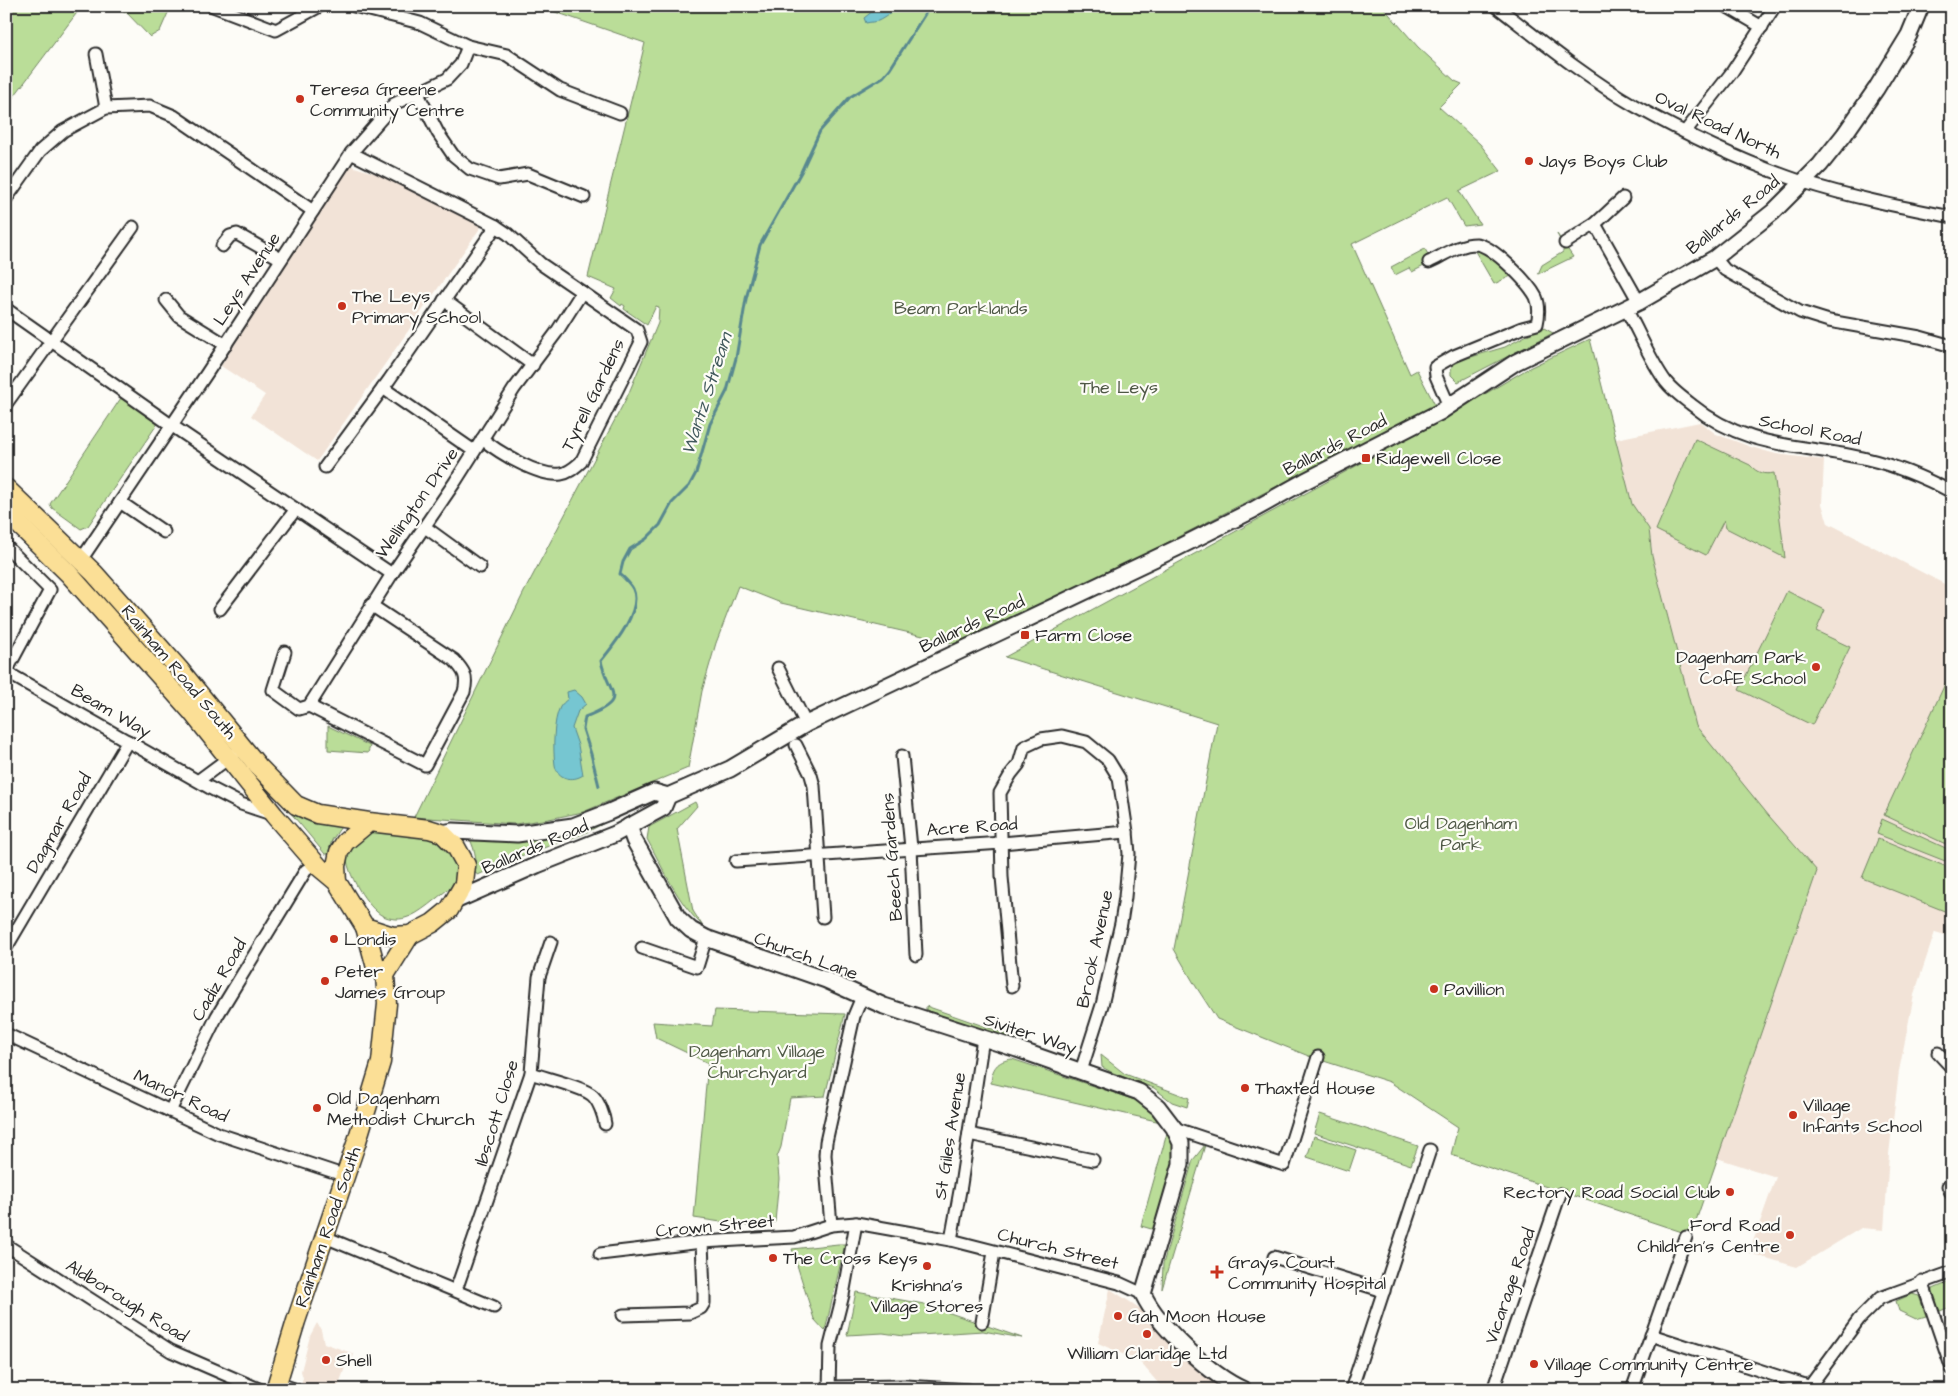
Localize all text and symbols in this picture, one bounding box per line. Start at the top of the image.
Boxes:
place label: Teresa Greene Community Centre [310,77,465,124]
street label: Oval Road North [1651,85,1785,165]
marker: Teresa Greene Community Centre [294,93,306,105]
place label: Jays Boys Club [1539,149,1668,175]
marker: Jays Boys Club [1523,155,1535,167]
street label: Ballards Road [1681,170,1785,260]
street label: Leys Avenue [207,227,288,331]
place label: The Leys Primary School [352,284,481,331]
park label: Beam Parklands [894,296,1028,321]
marker: The Leys Primary School [336,300,348,312]
water label: Wantz Stream [675,327,740,458]
street label: Tyrell Gardens [555,335,632,456]
park label: The Leys [1080,375,1158,401]
street label: Ballards Road [1279,408,1391,482]
street label: School Road [1757,408,1863,452]
street label: Wellington Drive [369,442,466,564]
place label: Ridgewell Close [1376,446,1502,472]
marker: Ridgewell Close [1360,452,1372,464]
street label: Ballards Road [915,589,1029,659]
street label: Rainham Road South [115,599,243,745]
place label: Farm Close [1035,623,1133,648]
marker: Farm Close [1019,629,1031,641]
place label: Dagenham Park CofE School [1676,645,1806,691]
marker: Dagenham Park CofE School [1810,661,1822,673]
street label: Beam Way [66,678,156,745]
street label: Dagmar Road [20,768,99,878]
street label: Beech Gardens [875,792,909,922]
street label: Acre Road [926,811,1018,843]
park label: Old Dagenham Park [1405,811,1517,857]
street label: Ballards Road [478,813,592,881]
street label: Brook Avenue [1070,888,1120,1010]
street label: Church Lane [751,926,862,986]
place label: Londis [344,927,397,952]
marker: Londis [328,933,340,945]
street label: Cadiz Road [185,934,253,1026]
place label: Peter James Group [335,959,445,1005]
marker: Peter James Group [319,975,331,987]
place label: Pavillion [1444,977,1504,1002]
marker: Pavillion [1428,983,1440,995]
street label: Siviter Way [980,1007,1080,1062]
park label: Dagenham Village Churchyard [689,1039,825,1086]
street label: Ibscott Close [469,1057,525,1169]
street label: Manor Road [130,1063,232,1129]
street label: St Giles Avenue [928,1070,972,1201]
place label: Thaxted House [1255,1076,1375,1101]
marker: Thaxted House [1239,1082,1251,1094]
place label: Old Dagenham Methodist Church [327,1086,475,1132]
place label: Village Infants School [1803,1093,1922,1139]
marker: Old Dagenham Methodist Church [311,1102,323,1114]
marker: Village Infants School [1787,1109,1799,1121]
street label: Rainham Road South [289,1143,367,1311]
place label: Rectory Road Social Club [1503,1180,1720,1206]
marker: Rectory Road Social Club [1724,1186,1736,1198]
street label: Crown Street [655,1208,776,1244]
place label: Ford Road Children's Centre [1637,1213,1780,1259]
street label: Church Street [995,1222,1122,1276]
street label: Vicarage Road [1478,1225,1542,1348]
marker: Ford Road Children's Centre [1784,1229,1796,1241]
place label: The Cross Keys [783,1246,918,1272]
place label: Grays Court Community Hospital [1228,1250,1386,1297]
marker: The Cross Keys [767,1252,779,1264]
street label: Aldborough Road [61,1253,193,1349]
marker: Krishna's Village Stores [921,1260,933,1272]
marker: Grays Court Community Hospital [1210,1265,1224,1279]
place label: Krishna's Village Stores [871,1273,983,1320]
place label: Gah Moon House [1128,1304,1266,1329]
marker: Gah Moon House [1112,1310,1124,1322]
marker: William Claridge Ltd [1141,1328,1153,1340]
place label: William Claridge Ltd [1067,1341,1227,1367]
place label: Shell [336,1348,372,1373]
place label: Village Community Centre [1544,1352,1754,1378]
marker: Shell [320,1354,332,1366]
marker: Village Community Centre [1528,1358,1540,1370]

